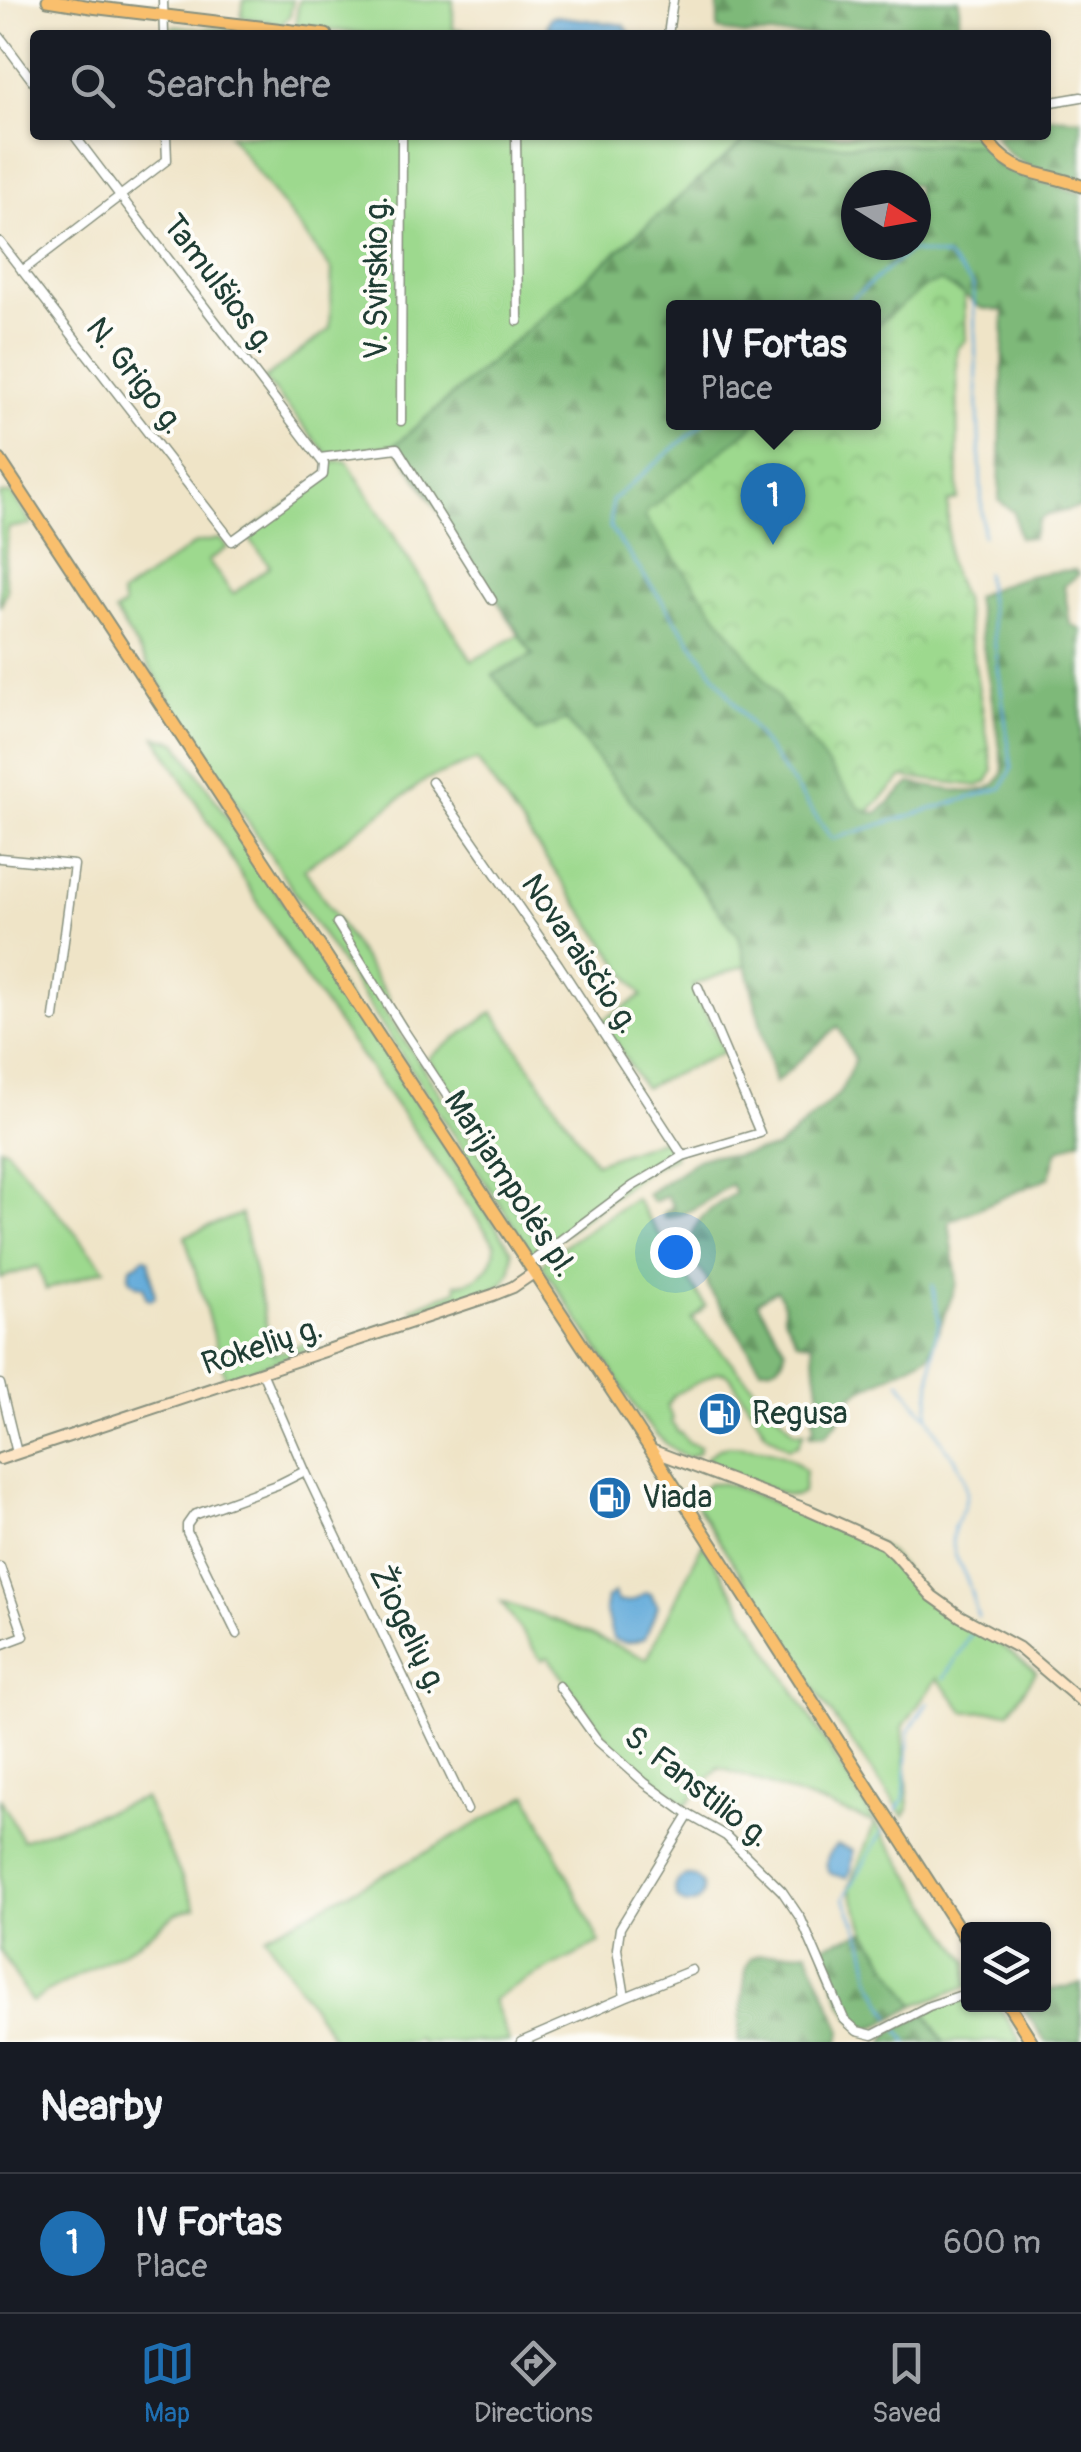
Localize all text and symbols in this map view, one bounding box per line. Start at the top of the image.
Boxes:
search box [30,30,1051,140]
icon: search [65,58,120,113]
text: Search here [145,61,331,109]
north arrow [841,170,931,260]
street label: V. Svirskio g. [357,196,397,360]
street label: Tamulšios g. [154,206,284,362]
popup [666,300,881,430]
street label: N. Grigo g. [77,310,193,442]
text: IV Fortas [700,321,847,369]
text: Place [700,369,772,409]
pin: 1 [740,462,806,545]
street label: Novaraisčio g. [512,867,648,1041]
street label: Marijampolės pl. [435,1083,585,1285]
your location [650,1227,701,1278]
street label: Rokelių g. [196,1308,328,1384]
fuel station icon: Regusa [697,1391,743,1437]
place label: Regusa [752,1394,848,1434]
fuel station icon: Viada [587,1475,633,1521]
place label: Viada [642,1478,712,1518]
street label: Žiogelių g. [360,1559,456,1701]
street label: S. Fanstilio g. [616,1717,778,1857]
map controls [961,1922,1051,2012]
button: layers [961,1922,1051,2012]
text: Nearby [40,2081,162,2133]
text: IV Fortas [135,2199,282,2247]
text: 1 [66,2223,79,2263]
text: 600 m [943,2223,1041,2263]
text: Place [135,2247,207,2287]
tab: Map [140,2336,195,2431]
tab: Directions [474,2336,593,2431]
tab: Saved [872,2336,941,2431]

